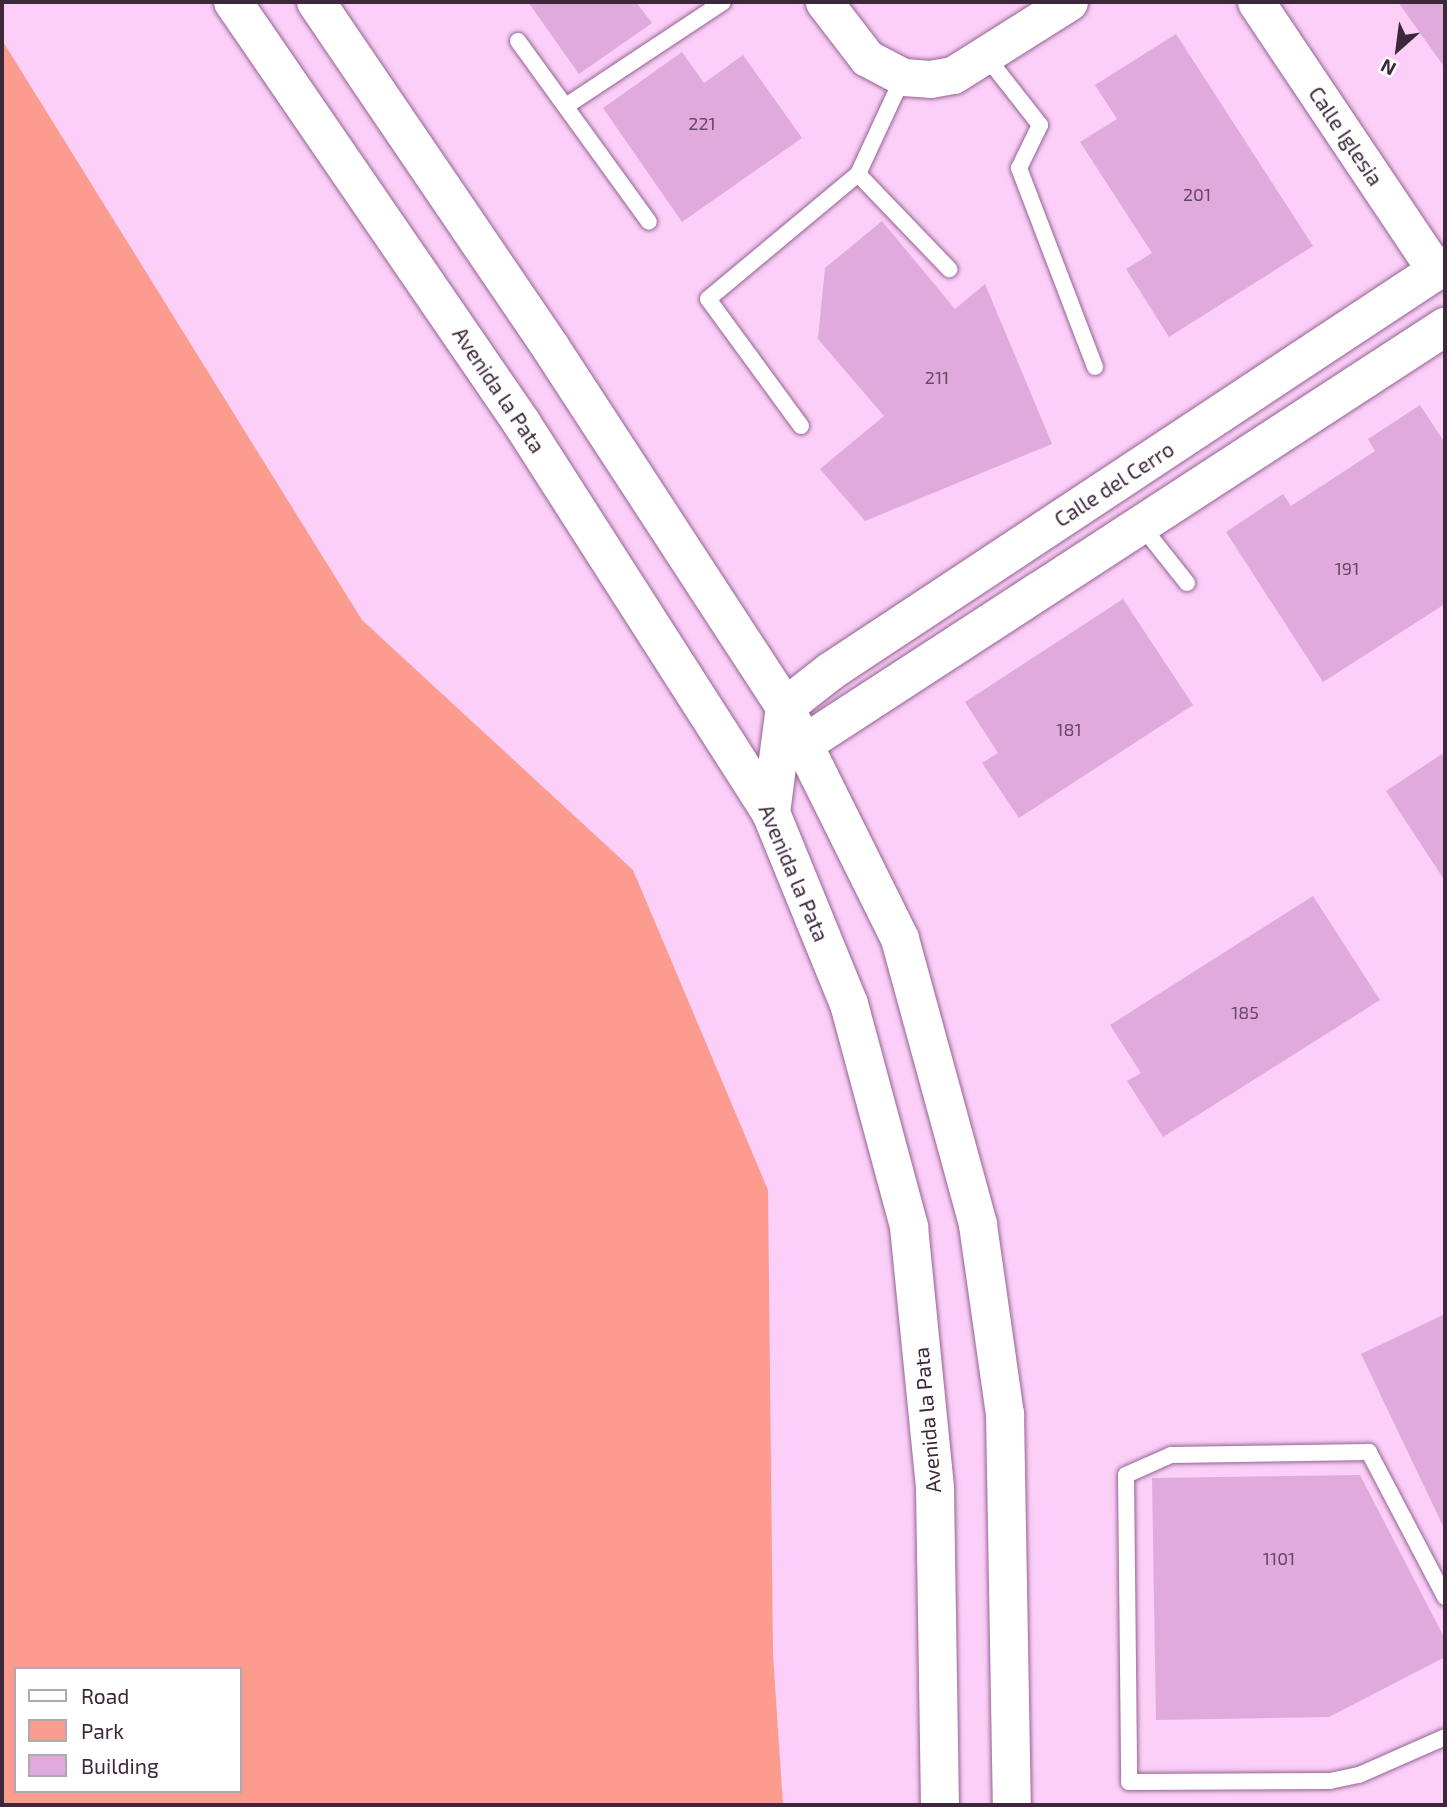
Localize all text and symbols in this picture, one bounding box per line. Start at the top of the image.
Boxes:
north arrow [1363,14,1433,84]
text: N [1376,55,1399,81]
street label: Calle Iglesia [1304,82,1388,190]
house number: 221 [688,112,716,134]
house number: 201 [1183,183,1211,205]
street label: Avenida la Pata [448,322,550,458]
house number: 211 [925,366,949,388]
street label: Calle del Cerro [1049,436,1179,532]
house number: 191 [1335,557,1359,579]
house number: 181 [1056,718,1082,740]
street label: Avenida la Pata [754,801,834,945]
house number: 185 [1231,1001,1259,1023]
street label: Avenida la Pata [908,1346,946,1494]
house number: 1101 [1263,1547,1295,1569]
legend [14,1667,242,1793]
text: Road [81,1683,129,1708]
text: Park [81,1718,124,1743]
text: Building [81,1753,159,1778]

